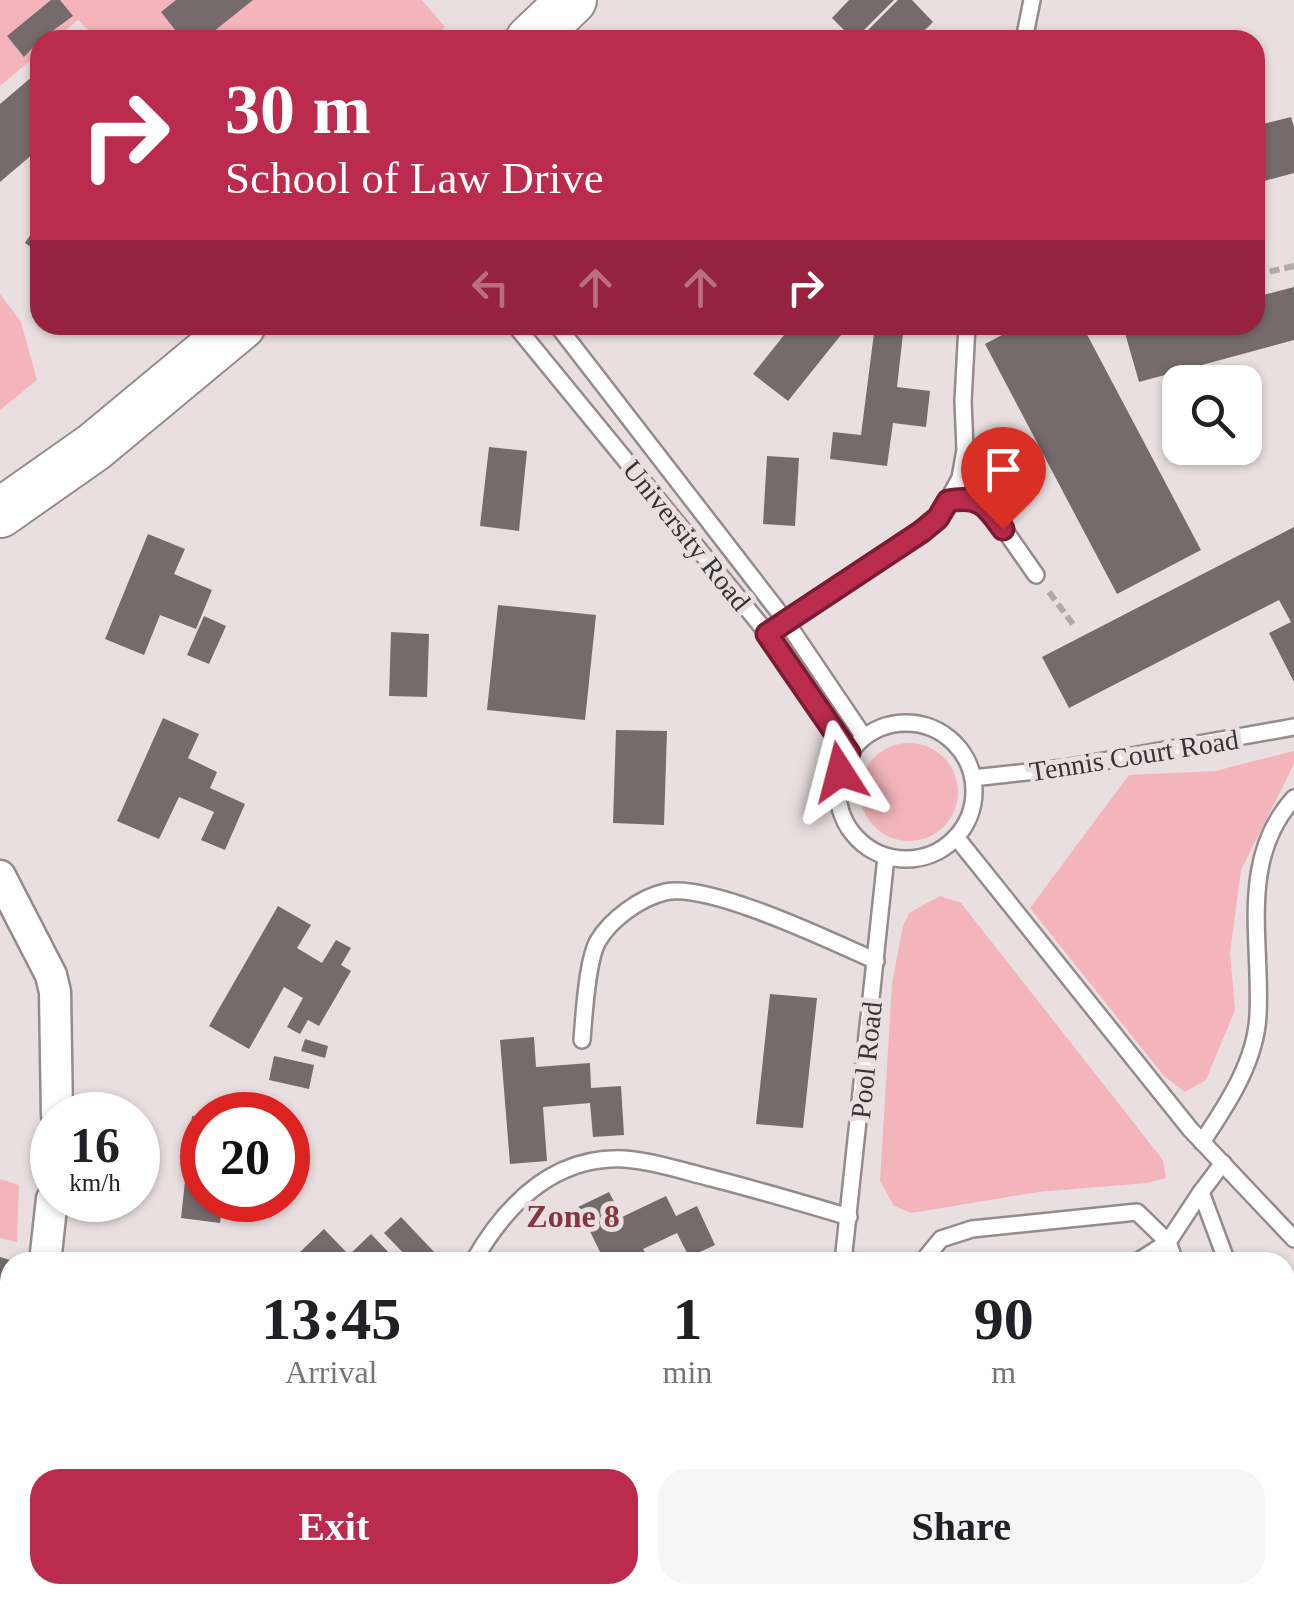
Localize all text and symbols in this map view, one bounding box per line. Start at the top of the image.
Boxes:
icon: right [60,70,190,200]
text: 30 m [225,71,371,148]
text: School of Law Drive [225,153,604,203]
icon: left [463,260,518,315]
icon: ahead [568,260,623,315]
icon: ahead [673,260,728,315]
icon: right [778,260,833,315]
map controls [1162,365,1262,465]
button: search [1162,365,1262,465]
pin [961,427,1046,530]
icon: arrive [976,442,1031,497]
street label: University Road [617,454,757,617]
position arrow [788,720,892,824]
street label: Tennis Court Road [1027,724,1241,787]
street label: Pool Road [845,1000,888,1120]
speed limit sign: 20 [180,1092,310,1222]
text: 16 [70,1117,120,1173]
text: km/h [69,1169,121,1196]
district label: Zone 8 [526,1198,620,1234]
text: 13:45 [261,1286,401,1352]
text: 1 [672,1286,702,1352]
text: 90 [974,1286,1034,1352]
text: Arrival [285,1354,377,1390]
text: min [663,1354,712,1390]
text: m [991,1354,1016,1390]
button: Exit [30,1469,638,1584]
button: Share [658,1469,1265,1584]

